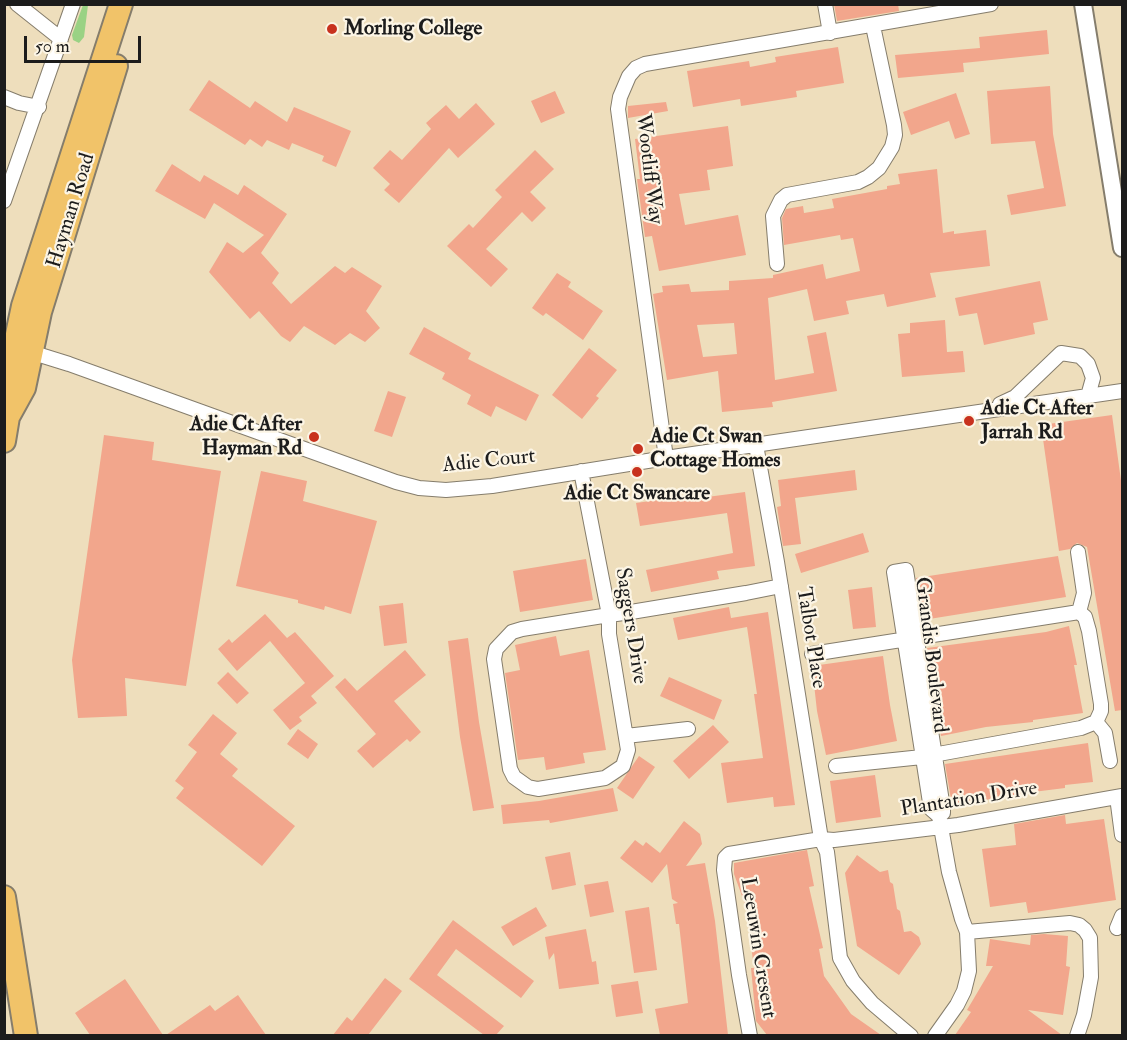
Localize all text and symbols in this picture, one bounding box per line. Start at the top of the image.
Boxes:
place label: Morling College [344,16,482,42]
marker: Morling College [325,22,339,36]
scale bar [27,24,144,62]
text: 50 m [35,35,70,58]
street label: Wootliff Way [629,112,667,226]
street label: Hayman Road [43,150,101,272]
place label: Adie Ct After Jarrah Rd [981,396,1093,446]
place label: Adie Ct After Hayman Rd [190,412,302,462]
marker: Adie Ct After Jarrah Rd [962,414,976,428]
place label: Adie Ct Swan Cottage Homes [650,424,781,474]
marker: Adie Ct After Hayman Rd [307,430,321,444]
marker: Adie Ct Swan Cottage Homes [631,442,645,456]
street label: Adie Court [441,445,537,479]
marker: Adie Ct Swancare [630,465,644,479]
place label: Adie Ct Swancare [564,481,710,507]
street label: Saggers Drive [608,566,652,686]
street label: Grandis Boulevard [908,576,952,734]
street label: Talbot Place [790,585,830,691]
street label: Plantation Drive [899,777,1039,823]
street label: Leeuwin Cresent [733,876,781,1020]

